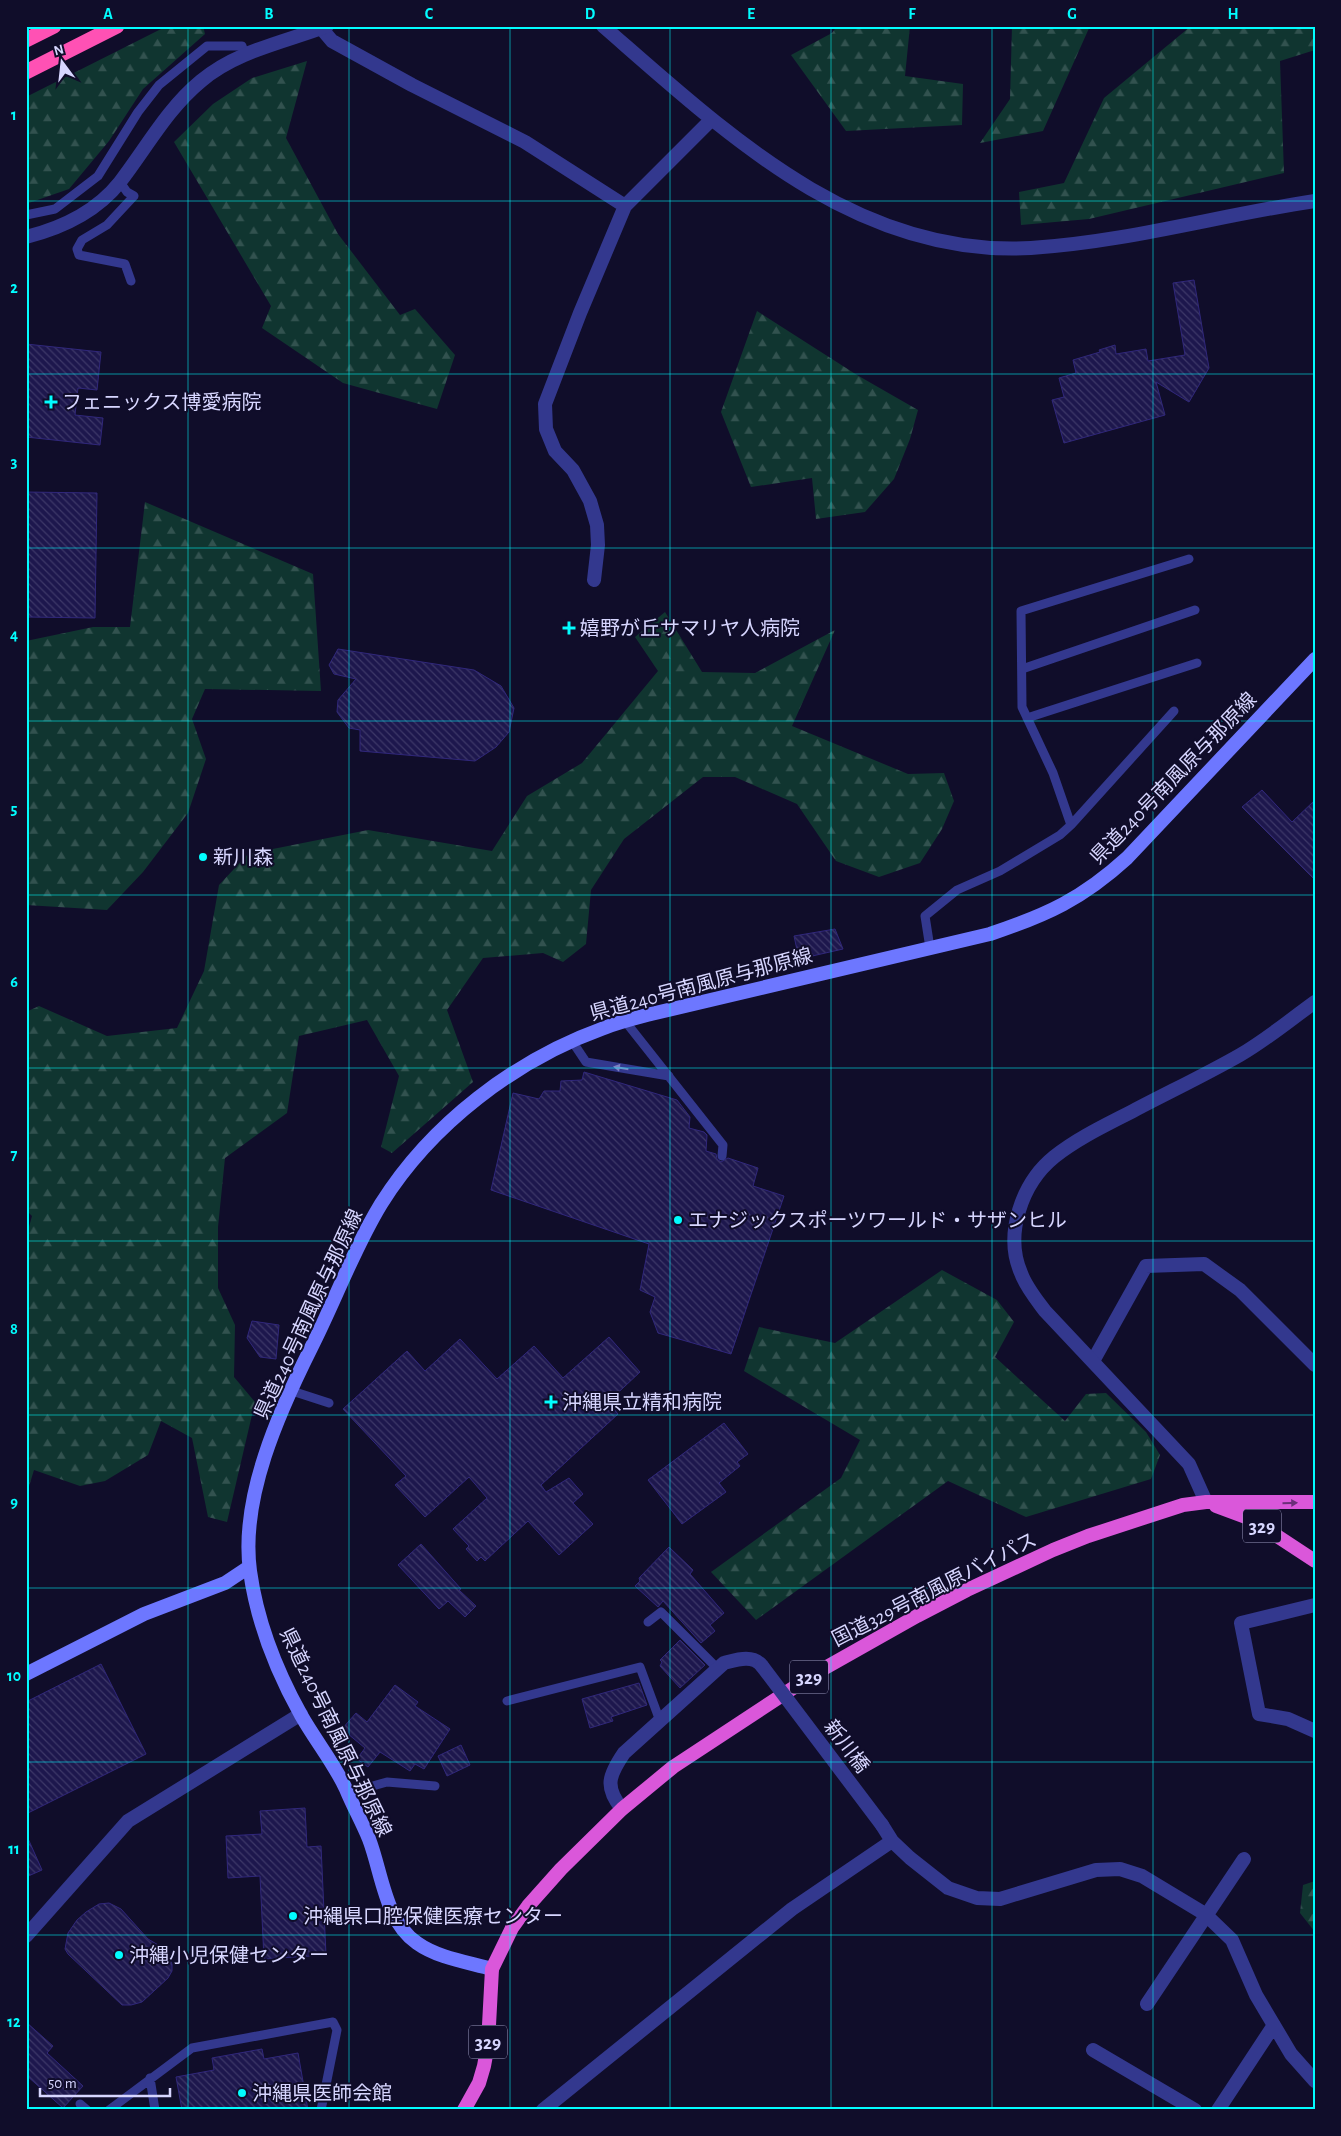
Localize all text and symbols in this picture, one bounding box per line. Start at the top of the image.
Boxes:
text: A [103,6,113,22]
text: B [264,6,274,22]
text: C [425,6,434,22]
text: D [585,6,596,22]
text: E [747,6,755,22]
text: F [908,6,916,22]
text: G [1067,6,1077,22]
text: H [1227,6,1239,22]
north arrow [38,38,88,88]
text: N [52,42,65,58]
text: 1 [11,107,17,123]
text: 2 [10,280,18,296]
place label: フェニックス博愛病院 [62,391,261,413]
marker: フェニックス博愛病院 [44,395,58,409]
text: 3 [11,454,18,470]
place label: 嬉野が丘サマリヤ人病院 [580,617,800,639]
marker: 嬉野が丘サマリヤ人病院 [562,621,576,635]
text: 4 [10,627,18,643]
street label: 県道240号南風原与那原線 [1085,688,1261,868]
text: 5 [11,801,18,817]
place label: 新川森 [213,847,273,868]
marker: 新川森 [197,851,209,863]
street label: 県道240号南風原与那原線 [587,944,815,1024]
text: 6 [10,974,18,990]
one-way arrow [613,1063,629,1071]
text: 7 [11,1147,18,1163]
street label: 県道240号南風原与那原線 [250,1205,366,1423]
place label: エナジックスポーツワールド・サザンヒル [688,1210,1067,1231]
marker: エナジックスポーツワールド・サザンヒル [672,1214,684,1226]
text: 8 [10,1321,18,1337]
place label: 沖縄県立精和病院 [562,1391,722,1413]
marker: 沖縄県立精和病院 [544,1395,558,1409]
text: 9 [10,1494,18,1510]
one-way arrow [1282,1499,1298,1507]
road number: 329 [1243,1510,1281,1542]
street label: 国道329号南風原バイパス [829,1529,1040,1650]
street label: 県道240号南風原与那原線 [276,1624,396,1840]
road number: 329 [790,1660,828,1694]
text: 10 [7,1668,21,1684]
street label: 新川橋 [820,1716,873,1777]
text: 11 [8,1841,20,1857]
place label: 沖縄県口腔保健医療センター [303,1905,563,1927]
marker: 沖縄県口腔保健医療センター [287,1910,299,1922]
place label: 沖縄小児保健センター [129,1944,329,1966]
marker: 沖縄小児保健センター [113,1949,125,1961]
text: 12 [7,2014,21,2030]
road number: 329 [469,2025,507,2058]
scale bar [40,2066,170,2098]
text: 50 m [48,2076,77,2091]
place label: 沖縄県医師会館 [252,2082,392,2104]
marker: 沖縄県医師会館 [236,2087,248,2099]

